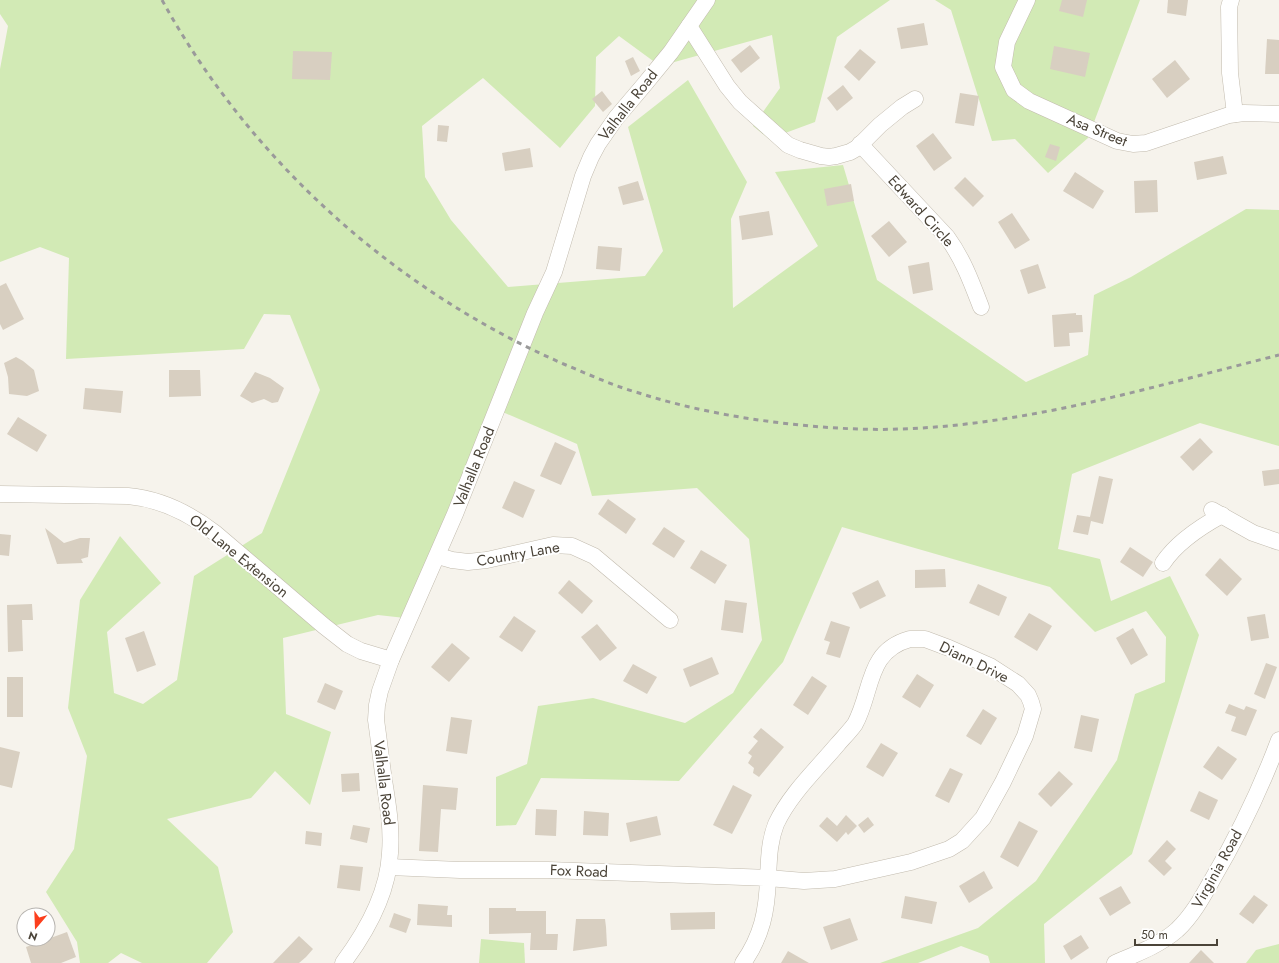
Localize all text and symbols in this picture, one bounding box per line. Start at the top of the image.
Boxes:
street label: Valhalla Road [593,65,663,145]
street label: Asa Street [1063,108,1131,152]
street label: Edward Circle [883,170,959,252]
street label: Valhalla Road [448,423,500,511]
street label: Old Lane Extension [185,509,293,603]
street label: Country Lane [475,536,562,572]
street label: Diann Drive [936,636,1013,688]
street label: Valhalla Road [368,739,400,827]
street label: Virginia Road [1186,826,1248,912]
street label: Fox Road [550,859,608,883]
north arrow [16,907,56,947]
scale bar [1135,921,1217,947]
text: 50 m [1141,926,1168,944]
text: N [26,927,39,945]

